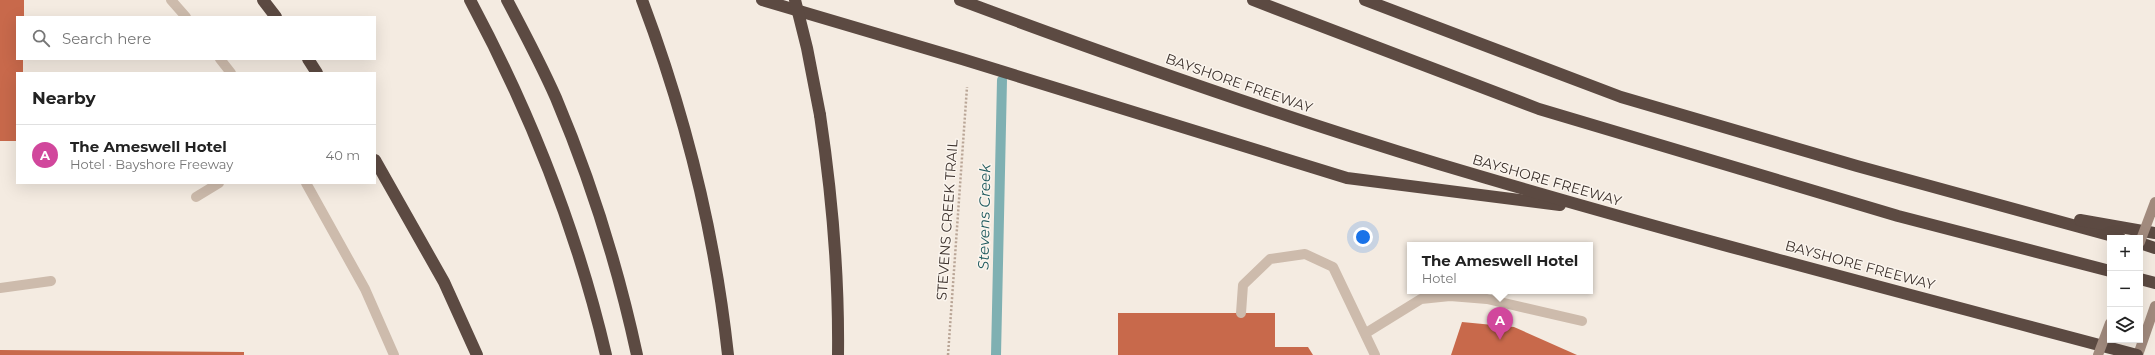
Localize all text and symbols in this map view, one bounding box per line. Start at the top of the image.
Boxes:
search box [16,16,376,60]
icon: search [30,27,52,49]
text: Search here [62,29,151,48]
street label: BAYSHORE FREEWAY [1163,49,1315,117]
text: Nearby [32,88,96,108]
text: The Ameswell Hotel [70,137,227,156]
street label: STEVENS CREEK TRAIL [932,138,962,301]
text: A [40,147,50,163]
text: 40 m [326,147,360,163]
street label: BAYSHORE FREEWAY [1470,150,1624,210]
text: Hotel · Bayshore Freeway [70,156,233,172]
water label: Stevens Creek [974,163,994,270]
your location [1353,227,1373,247]
map controls [2107,235,2143,343]
button: + [2107,235,2143,271]
street label: BAYSHORE FREEWAY [1783,236,1937,294]
popup [1407,242,1593,294]
text: The Ameswell Hotel [1422,251,1578,270]
text: Hotel [1422,270,1457,286]
button: − [2107,271,2143,307]
pin: A [1487,307,1513,340]
button: layers [2107,307,2143,343]

